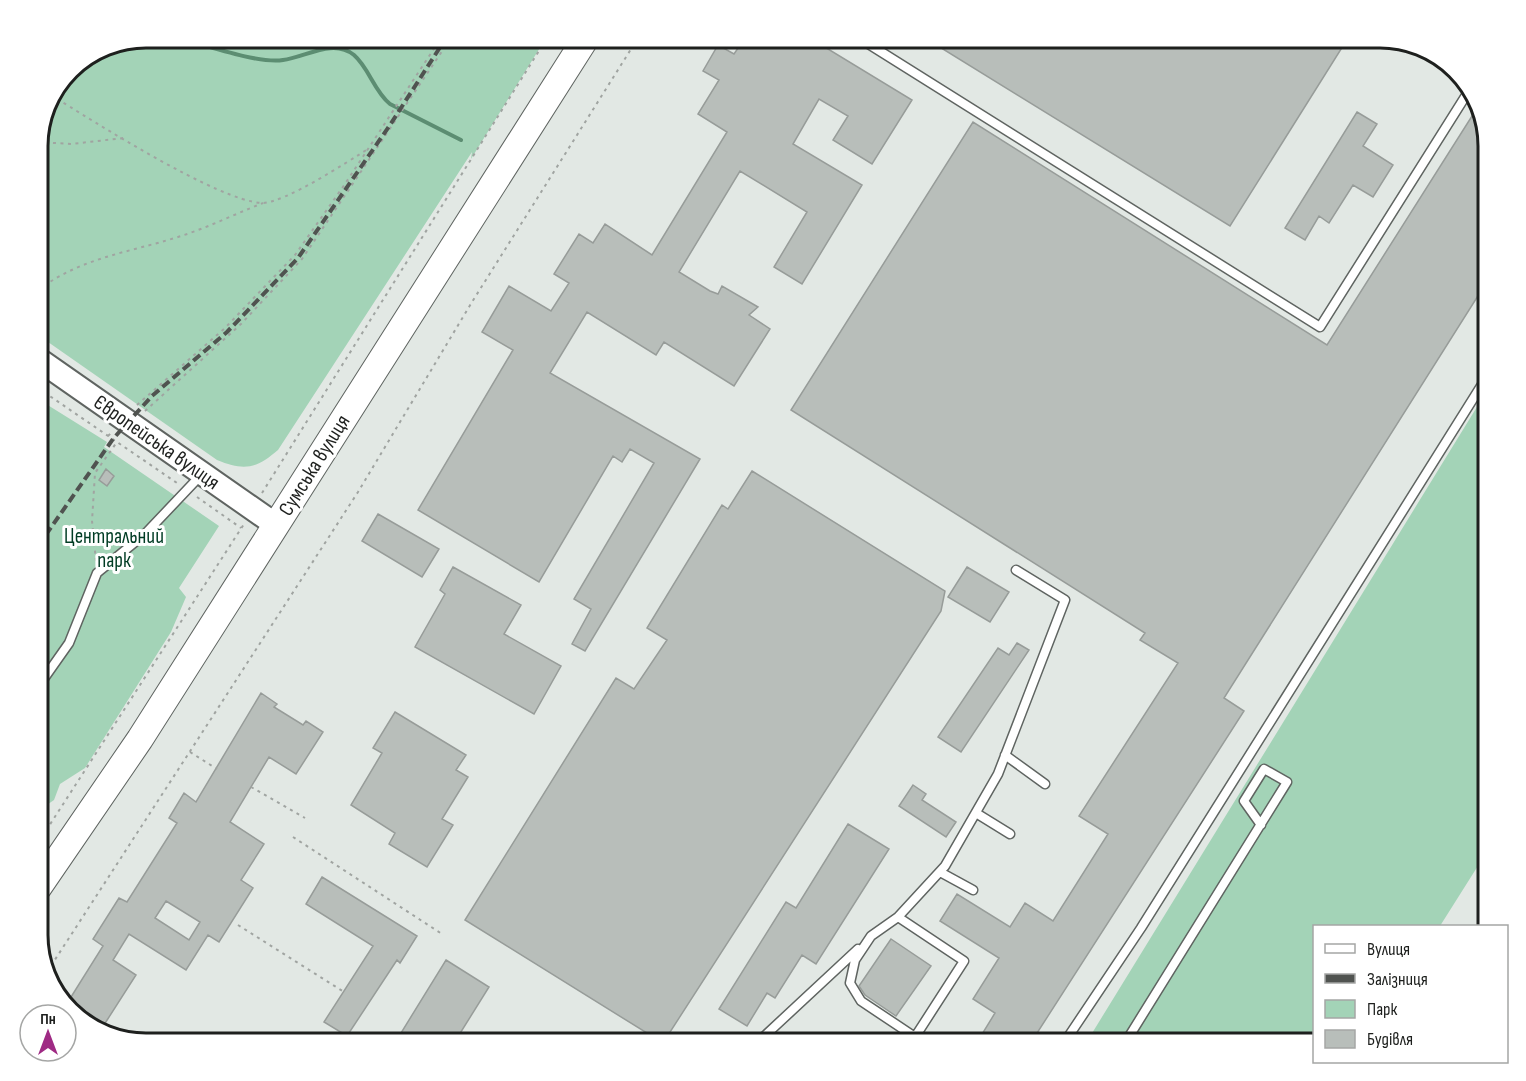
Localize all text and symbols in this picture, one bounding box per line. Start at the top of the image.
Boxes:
street label: Європейська вулиця [89,390,225,495]
street label: Сумська вулиця [274,410,355,520]
park label: Центральний парк [64,524,164,573]
legend [1313,925,1508,1063]
text: Вулиця [1367,939,1410,960]
text: Залізниця [1367,969,1428,990]
text: Парк [1367,999,1398,1020]
north arrow [18,1003,78,1063]
text: Пн [40,1010,56,1029]
text: Будівля [1367,1029,1413,1050]

